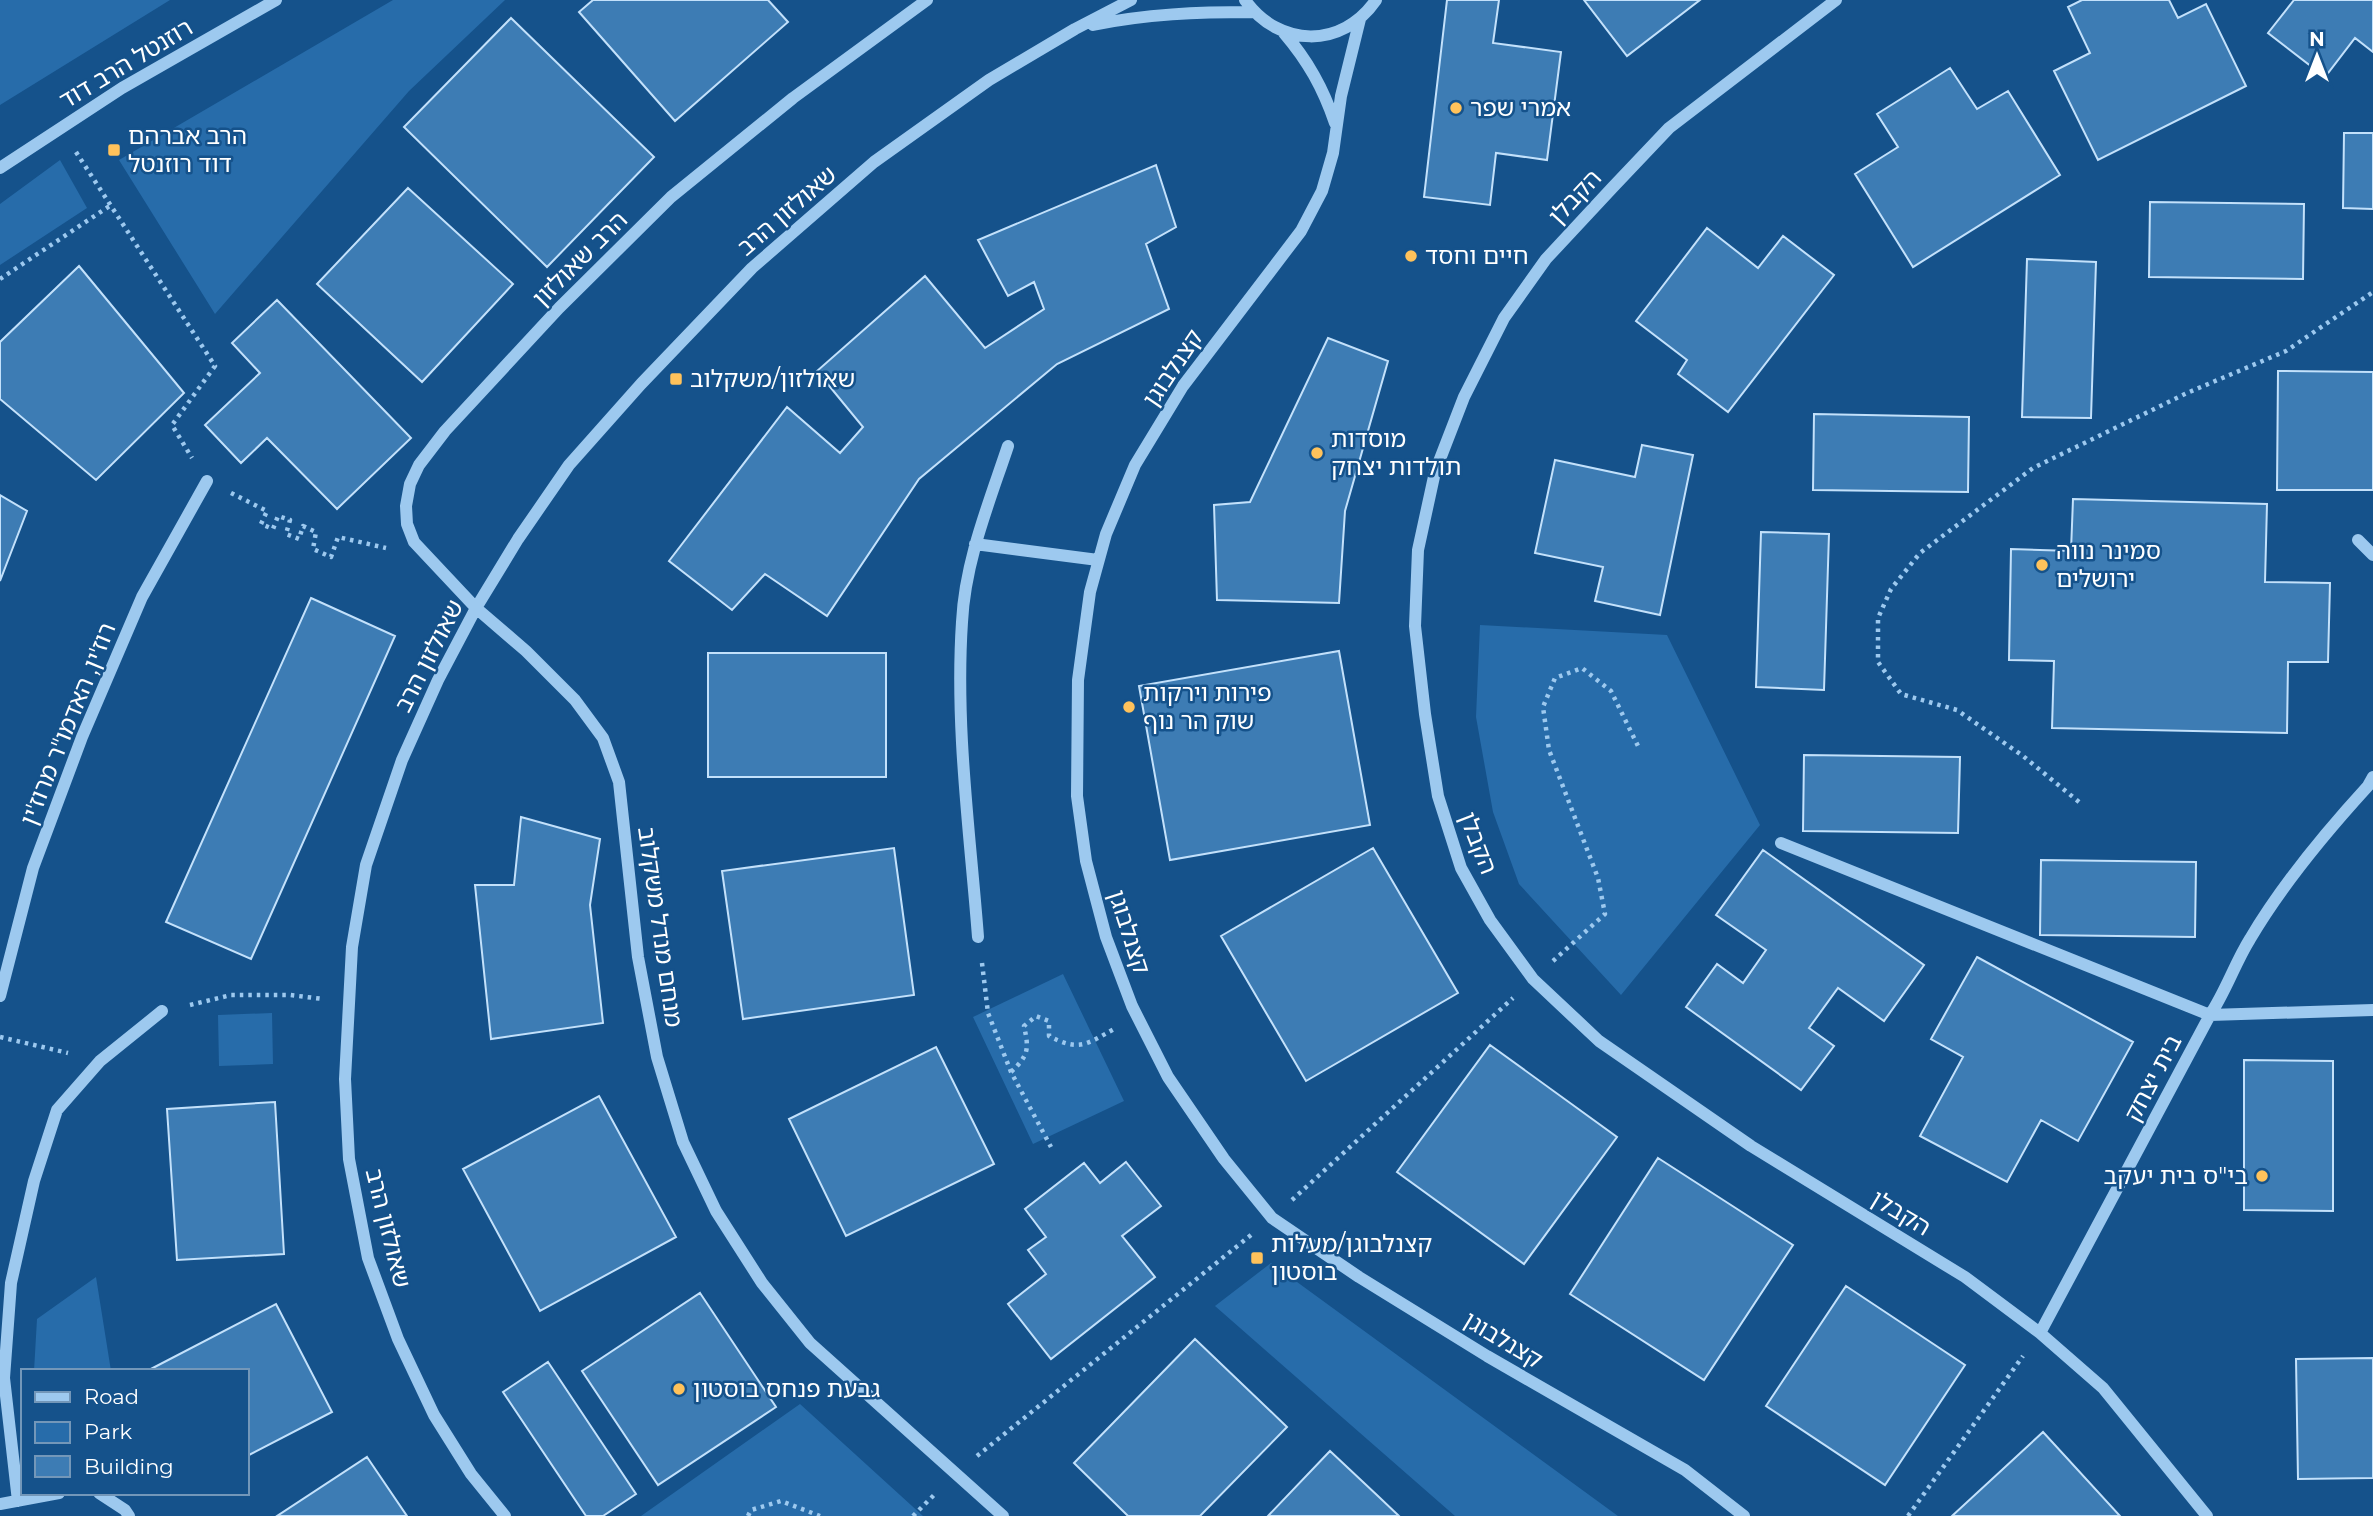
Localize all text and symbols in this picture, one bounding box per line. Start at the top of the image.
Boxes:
street label: רוזנטל הרב דוד [54,12,198,115]
north arrow [2282,21,2352,91]
text: N [2309,28,2325,51]
place label: אמרי שפר [1470,93,1571,122]
marker: אמרי שפר [1448,100,1464,116]
place label: הרב אברהם דוד רוזנטל [128,121,247,178]
marker: הרב אברהם דוד רוזנטל [106,142,122,158]
street label: שאולזון הרב [731,160,842,262]
street label: הקבלן [1542,163,1607,230]
street label: הרב שאולזון [526,205,633,312]
place label: חיים וחסד [1425,241,1529,270]
marker: חיים וחסד [1403,248,1419,264]
street label: קצנלבוגן [1136,324,1209,412]
place label: שאולזון/משקלוב [690,364,855,393]
marker: שאולזון/משקלוב [668,371,684,387]
place label: מוסדות תולדות יצחק [1331,424,1462,481]
marker: מוסדות תולדות יצחק [1309,445,1325,461]
place label: סמינר נווה ירושלים [2056,536,2161,593]
marker: סמינר נווה ירושלים [2034,557,2050,573]
street label: שאולזון הרב [388,595,469,717]
street label: רוז'ין, האדמו"ר מרוז'ין [14,618,121,829]
place label: פירות וירקות שוק הר נוף [1143,678,1272,735]
marker: פירות וירקות שוק הר נוף [1121,699,1137,715]
street label: הקבלן [1453,808,1504,878]
street label: מנחם מנדל משקלוב [632,825,689,1029]
street label: קצנלבוגן [1102,886,1157,978]
street label: בית יצחק [2118,1029,2188,1126]
place label: בי"ס בית יעקב [2103,1161,2248,1190]
street label: שאולזון הרב [360,1165,417,1291]
marker: בי"ס בית יעקב [2254,1168,2270,1184]
street label: הקבלן [1866,1184,1936,1242]
place label: קצנלבוגן/מעלות בוסטון [1271,1229,1432,1286]
marker: קצנלבוגן/מעלות בוסטון [1249,1250,1265,1266]
street label: קצנלבוגן [1459,1305,1548,1374]
legend [21,1369,248,1495]
place label: גבעת פנחס בוסטון [693,1374,880,1403]
marker: גבעת פנחס בוסטון [671,1381,687,1397]
text: Road [84,1384,139,1409]
text: Park [84,1419,132,1444]
text: Building [84,1454,174,1479]

